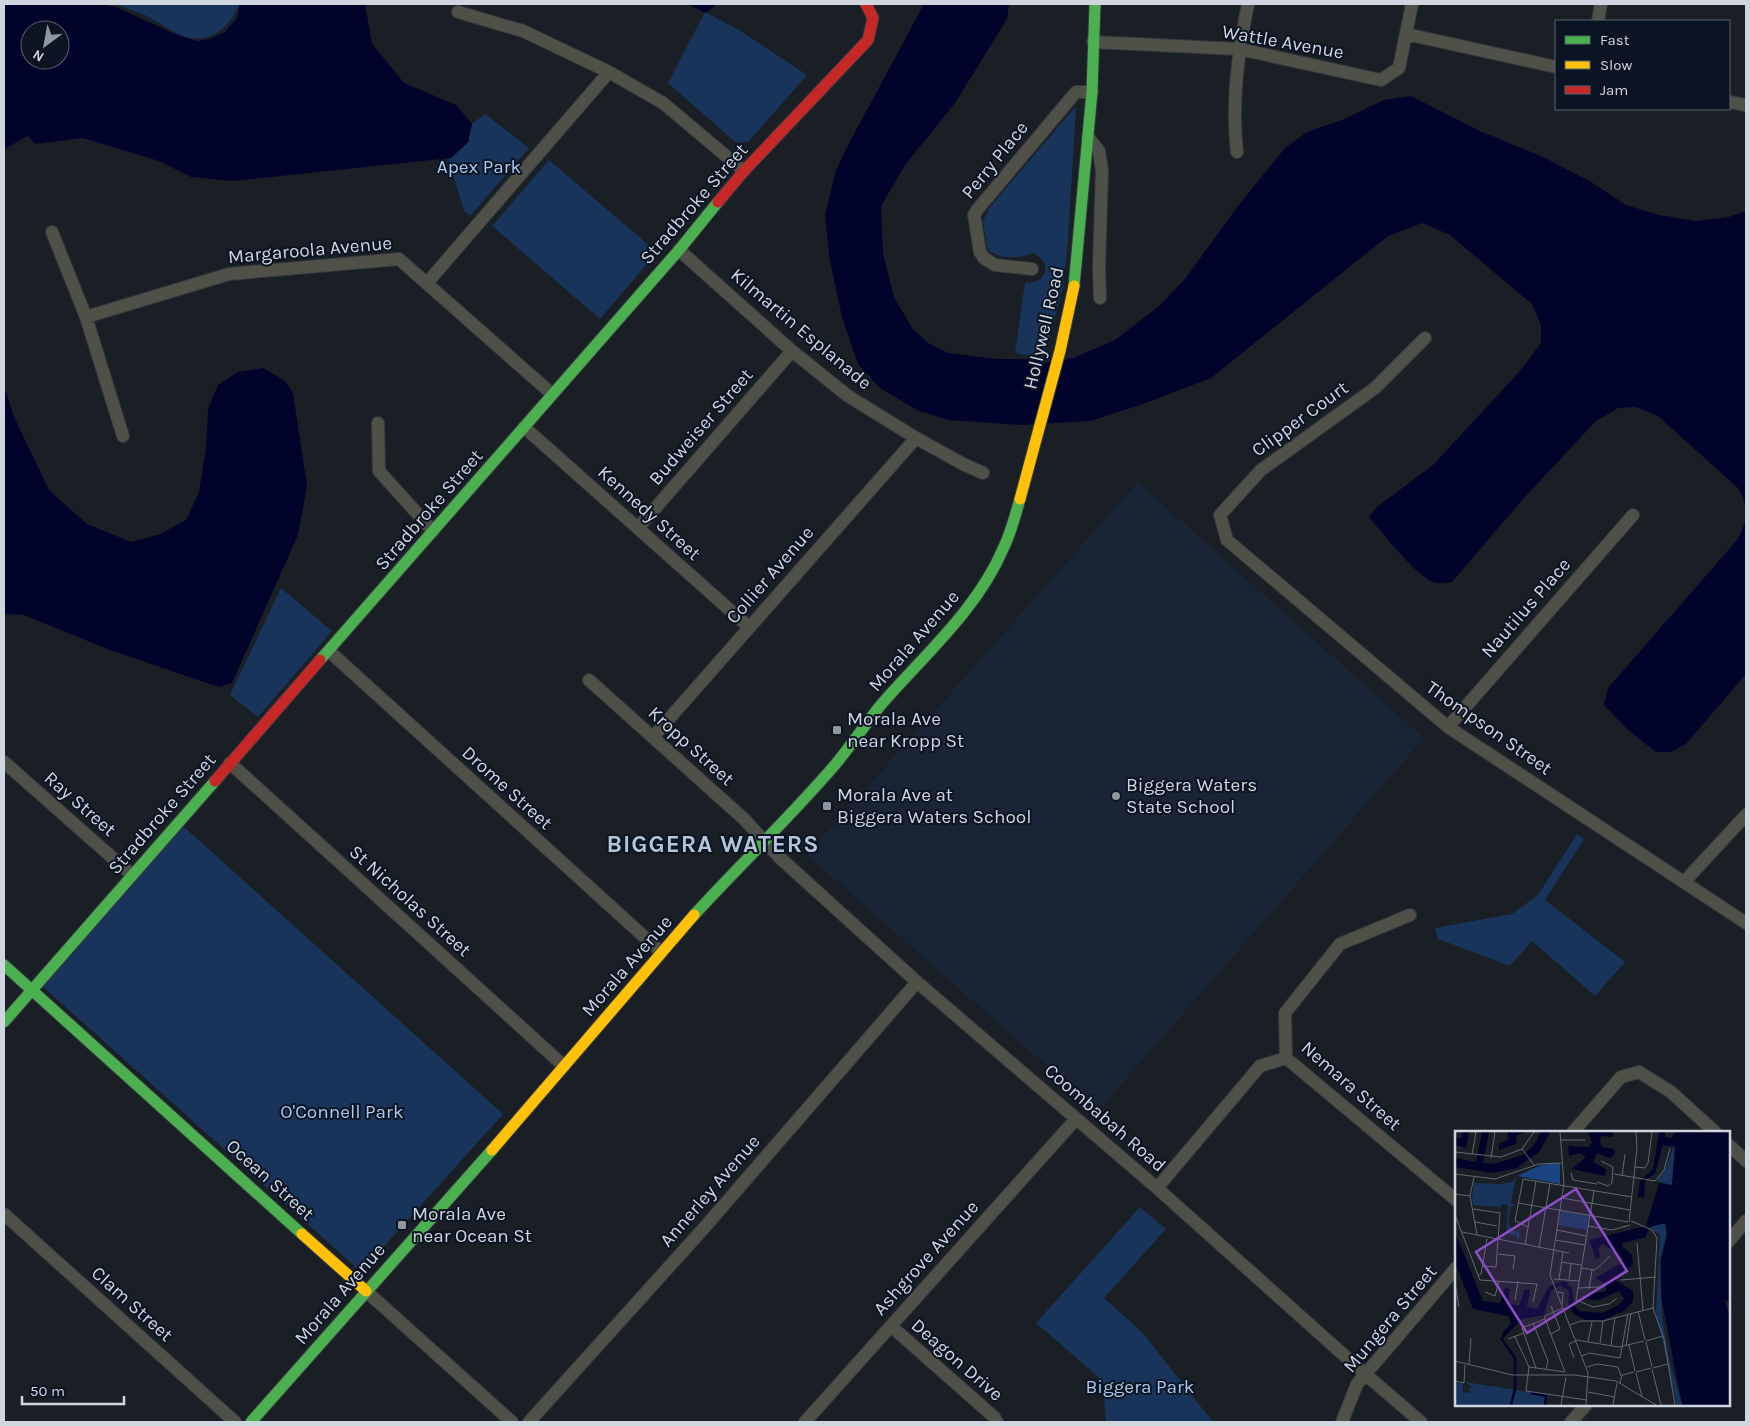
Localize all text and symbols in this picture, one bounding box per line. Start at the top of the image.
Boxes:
north arrow [20,20,70,70]
street label: Wattle Avenue [1220,20,1346,64]
legend [1555,20,1730,110]
text: Fast [1600,31,1630,49]
text: N [30,46,47,65]
text: Slow [1600,56,1632,74]
text: Jam [1600,81,1628,99]
street label: Perry Place [957,117,1033,203]
street label: Stradbroke Street [636,139,752,269]
park label: Apex Park [437,156,522,178]
street label: Margaroola Avenue [227,232,393,268]
street label: Kilmartin Esplanade [726,264,876,394]
street label: Hollywell Road [1019,265,1069,391]
street label: Budweiser Street [644,364,758,490]
street label: Clipper Court [1248,377,1352,461]
street label: Stradbroke Street [371,445,487,575]
street label: Kennedy Street [593,461,705,565]
street label: Collier Avenue [722,522,818,628]
street label: Nautilus Place [1477,554,1575,662]
street label: Morala Avenue [864,586,964,696]
street label: Thompson Street [1422,676,1556,780]
street label: Kropp Street [644,702,738,790]
place label: Morala Ave near Kropp St [847,708,964,752]
marker: Morala Ave near Kropp St [831,724,843,736]
street label: Drome Street [457,742,557,834]
street label: Stradbroke Street [104,749,220,879]
street label: Ray Street [40,767,120,841]
place label: Biggera Waters State School [1126,774,1257,818]
place label: Morala Ave at Biggera Waters School [837,784,1031,828]
marker: Biggera Waters State School [1110,790,1122,802]
marker: Morala Ave at Biggera Waters School [821,800,833,812]
district label: BIGGERA WATERS [606,830,820,858]
street label: St Nicholas Street [345,841,475,961]
street label: Morala Avenue [577,911,677,1021]
street label: Nemara Street [1297,1037,1405,1135]
street label: Coombabah Road [1040,1059,1170,1177]
park label: O'Connell Park [280,1101,404,1123]
street label: Annerley Avenue [655,1130,765,1252]
inset map [1455,1131,1730,1406]
street label: Ocean Street [222,1135,318,1225]
street label: Ashgrove Avenue [869,1196,983,1320]
place label: Morala Ave near Ocean St [412,1203,532,1247]
marker: Morala Ave near Ocean St [396,1219,408,1231]
street label: Morala Avenue [290,1239,390,1349]
street label: Mungera Street [1339,1261,1441,1377]
street label: Clam Street [87,1262,177,1346]
street label: Deagon Drive [907,1314,1007,1406]
scale bar [22,1374,125,1406]
park label: Biggera Park [1085,1376,1195,1398]
text: 50 m [30,1382,65,1400]

